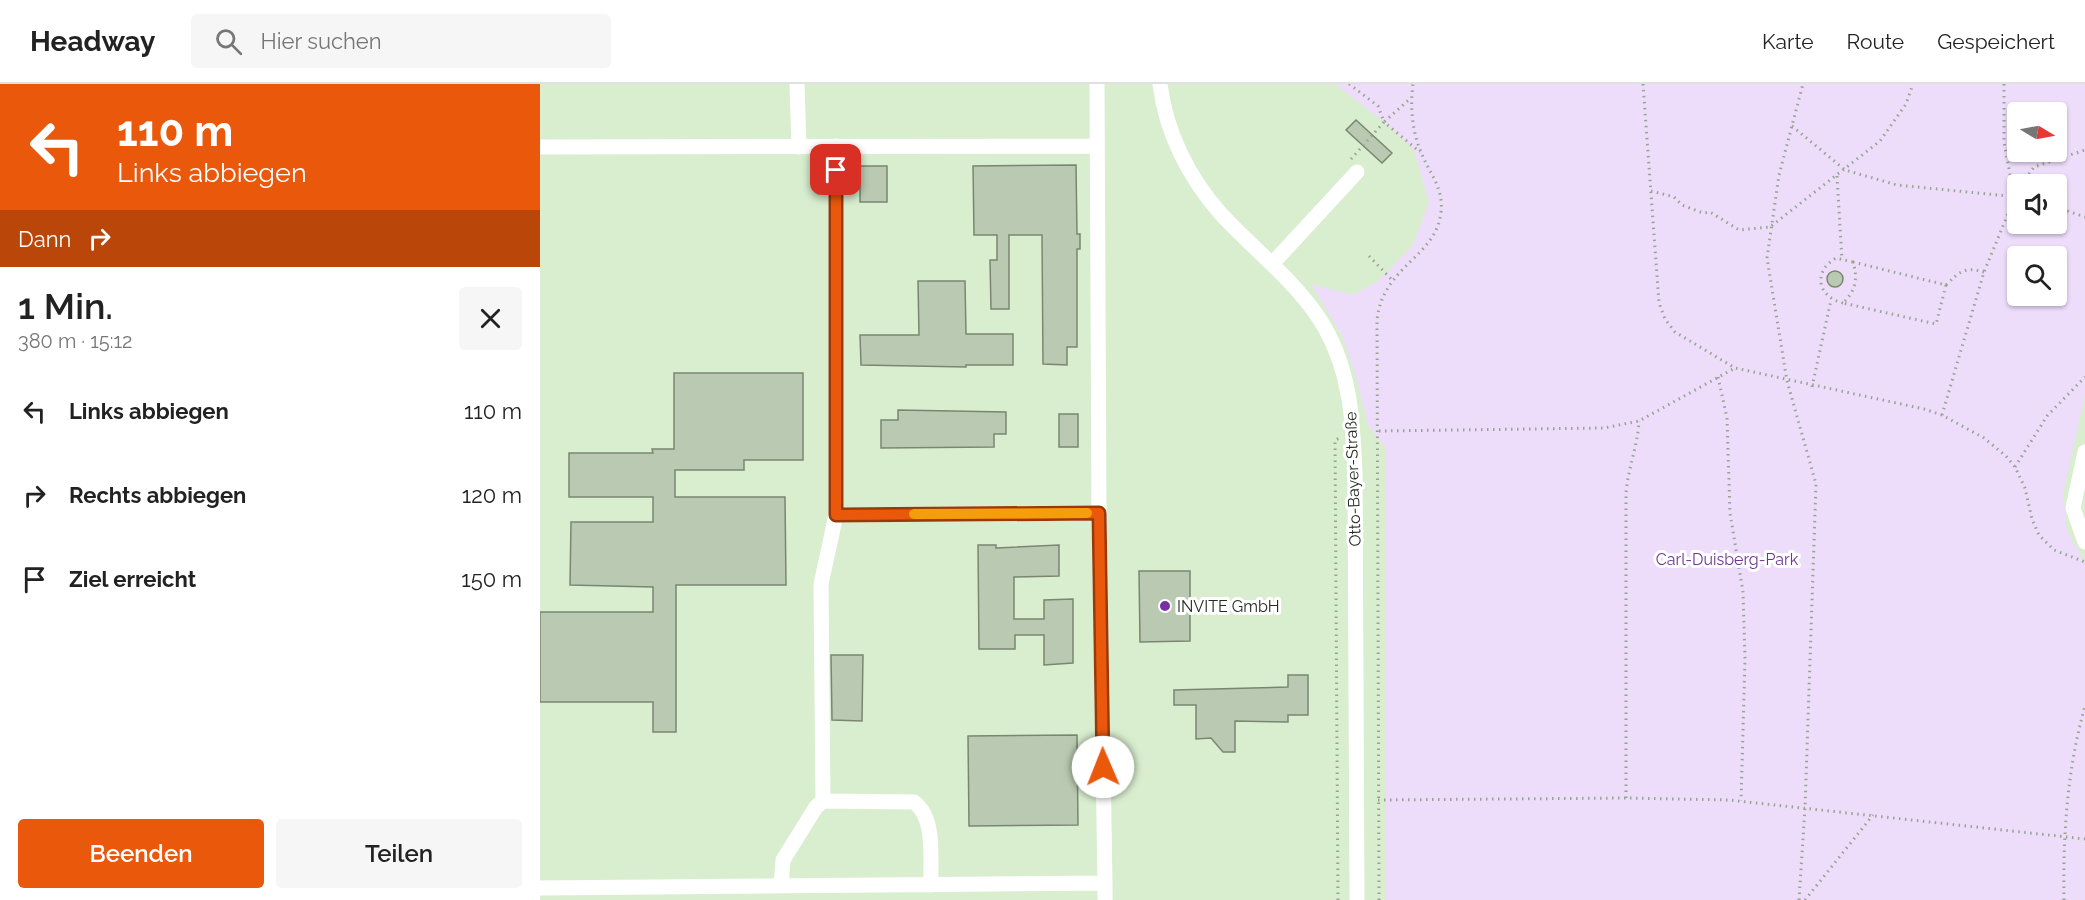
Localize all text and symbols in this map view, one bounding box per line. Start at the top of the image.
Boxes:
search box [191,14,611,68]
text: Headway [30,25,155,58]
icon: search [212,25,245,58]
text: Hier suchen [260,28,382,54]
text: Karte [1762,29,1814,54]
text: Route [1847,29,1904,54]
text: Gespeichert [1937,29,2055,54]
north arrow [2007,102,2067,162]
map controls [2007,102,2067,306]
text: 110 m [117,107,233,156]
icon: left [18,108,96,186]
pin [810,144,861,195]
icon: arrive [819,153,852,186]
text: Links abbiegen [117,157,307,188]
button: sound [2007,174,2067,234]
icon: right [83,222,116,255]
text: Dann [18,226,71,252]
button: search [2007,246,2067,306]
text: 1 Min. [18,285,113,327]
button: close [459,287,522,350]
text: 380 m · 15:12 [18,329,132,353]
icon: left [18,395,51,428]
text: Links abbiegen [69,398,229,424]
text: 110 m [464,398,522,424]
street label: Otto-Bayer-Straße [1341,411,1365,547]
icon: right [18,479,51,512]
text: Rechts abbiegen [69,482,246,508]
text: 120 m [462,482,522,508]
park label: Carl-Duisberg-Park [1656,550,1799,569]
icon: arrive [18,563,51,596]
text: Ziel erreicht [69,566,196,592]
text: 150 m [461,566,522,592]
place label: INVITE GmbH [1177,597,1279,616]
marker: INVITE GmbH [1158,599,1172,613]
position arrow [1071,735,1135,799]
button: Beenden [18,819,264,888]
button: Teilen [276,819,522,888]

